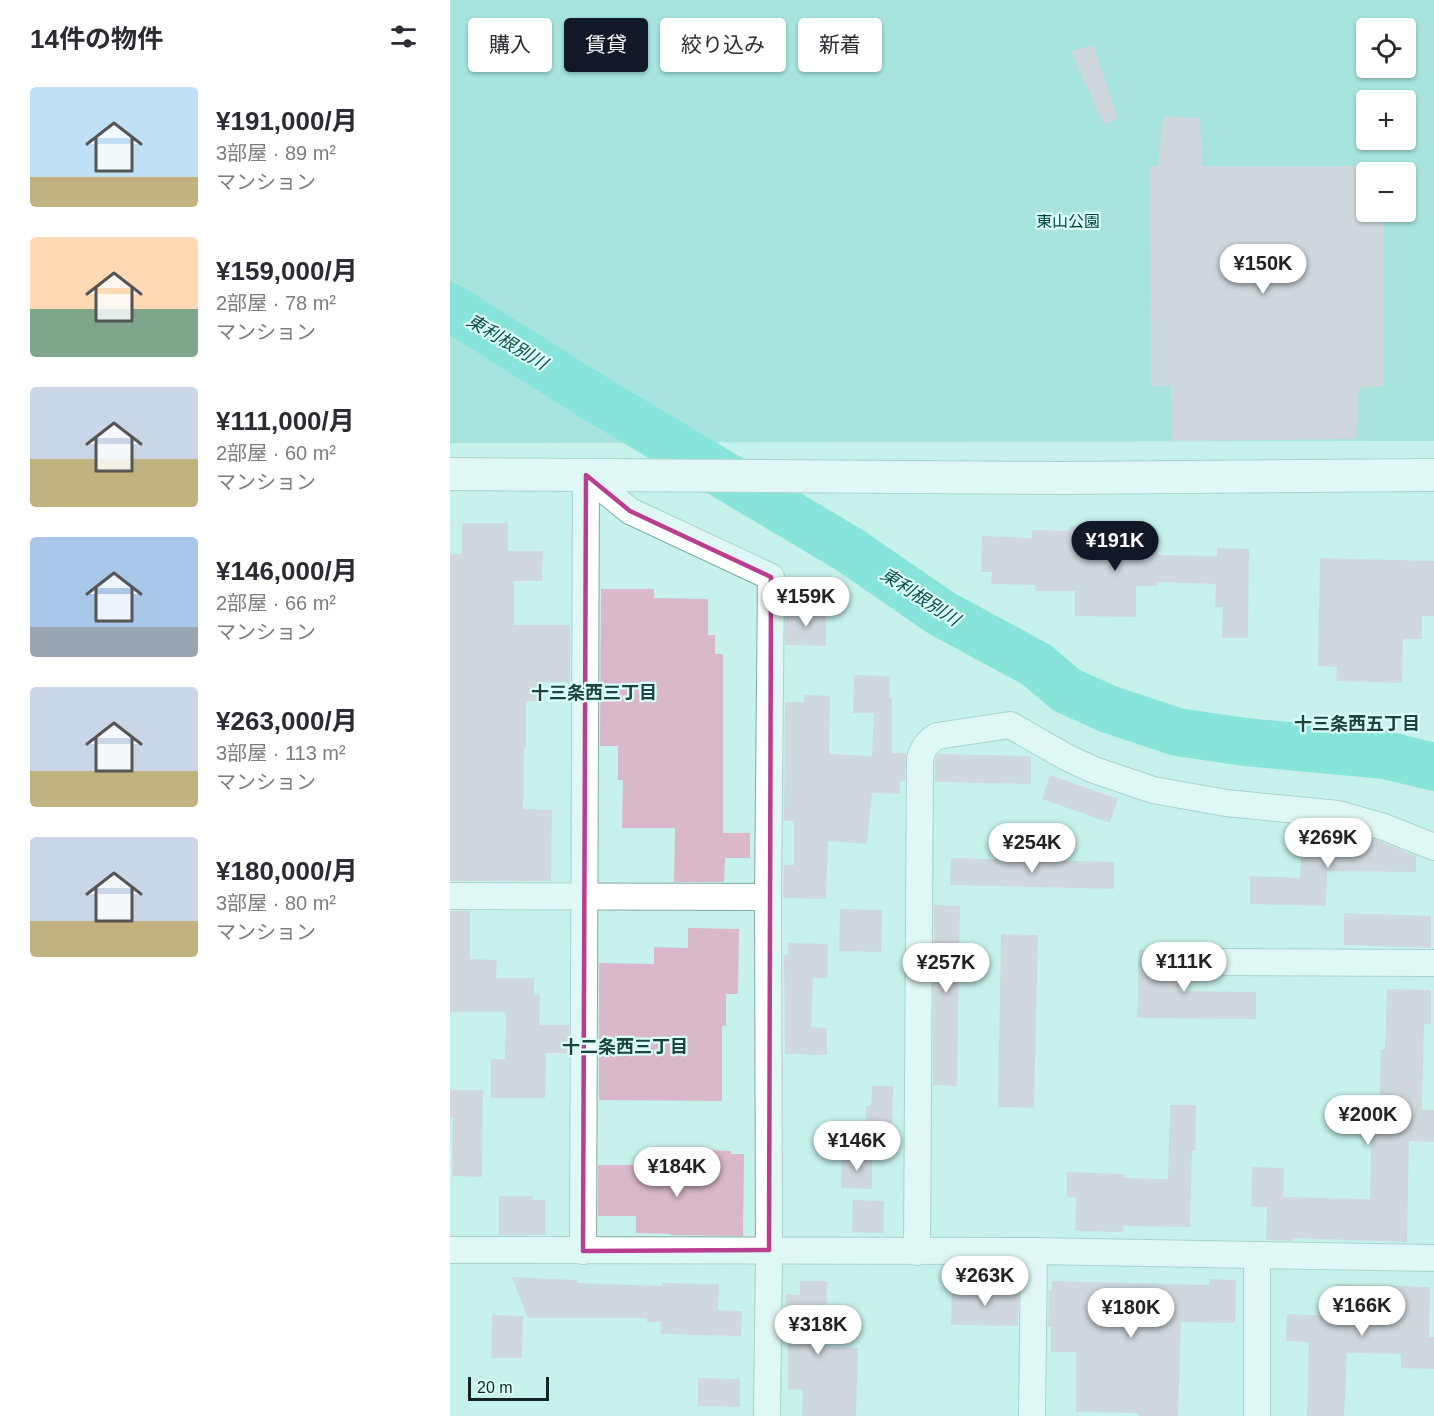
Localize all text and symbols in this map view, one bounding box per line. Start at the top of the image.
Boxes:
chip: 購入 [468,18,552,72]
chip: 賃貸 [564,18,648,72]
chip: 絞り込み [660,18,786,72]
chip: 新着 [798,18,882,72]
map controls [1356,18,1416,222]
button: locate [1356,18,1416,78]
icon: filters [387,20,420,53]
text: 14件の物件 [30,24,163,54]
button: + [1356,90,1416,150]
text: ¥191,000/月 [216,106,358,136]
icon: home [78,111,150,183]
text: 3部屋 · 89 m² [216,142,336,164]
button: − [1356,162,1416,222]
text: マンション [216,171,316,193]
park label: 東山公園 [1036,213,1100,230]
pin: ¥150K [1221,244,1305,295]
text: ¥150K [1234,252,1292,274]
text: ¥159,000/月 [216,256,358,286]
icon: home [78,261,150,333]
text: 2部屋 · 78 m² [216,292,336,314]
water label: 東利根別川 [463,310,552,375]
text: マンション [216,321,316,343]
text: ¥111,000/月 [216,406,355,436]
icon: home [78,411,150,483]
text: 2部屋 · 60 m² [216,442,336,464]
text: マンション [216,471,316,493]
pin: ¥191K [1073,521,1157,572]
text: ¥191K [1086,529,1144,551]
text: ¥146,000/月 [216,556,358,586]
icon: home [78,561,150,633]
water label: 東利根別川 [877,564,965,631]
pin: ¥159K [764,577,848,628]
text: ¥159K [777,585,835,607]
text: 2部屋 · 66 m² [216,592,336,614]
text: マンション [216,621,316,643]
district label: 十三条西三丁目 [531,683,657,703]
text: ¥263,000/月 [216,706,358,736]
icon: home [78,711,150,783]
district label: 十三条西五丁目 [1294,714,1420,734]
text: 3部屋 · 113 m² [216,742,346,764]
text: マンション [216,771,316,793]
pin: ¥269K [1286,818,1370,869]
pin: ¥254K [990,823,1074,874]
text: ¥269K [1299,826,1357,848]
text: ¥254K [1003,831,1061,853]
text: ¥180,000/月 [216,856,358,886]
icon: home [78,861,150,933]
text: 3部屋 · 80 m² [216,892,336,914]
text: マンション [216,921,316,943]
pin: ¥111K [1142,942,1226,993]
pin: ¥257K [904,943,988,994]
text: ¥111K [1156,950,1212,972]
text: ¥257K [917,951,975,973]
district label: 十二条西三丁目 [562,1037,688,1057]
pin: ¥200K [1326,1095,1410,1146]
text: ¥200K [1339,1103,1397,1125]
pin: ¥146K [815,1121,899,1172]
text: ¥146K [828,1129,886,1151]
pin: ¥184K [635,1147,719,1198]
text: ¥184K [648,1155,706,1177]
pin: ¥263K [943,1256,1027,1307]
text: ¥263K [956,1264,1014,1286]
pin: ¥166K [1320,1286,1404,1337]
pin: ¥180K [1089,1288,1173,1339]
text: ¥166K [1333,1294,1391,1316]
text: ¥180K [1102,1296,1160,1318]
pin: ¥318K [776,1305,860,1356]
text: ¥318K [789,1313,847,1335]
scale bar [468,1374,549,1402]
text: 20 m [477,1379,513,1396]

